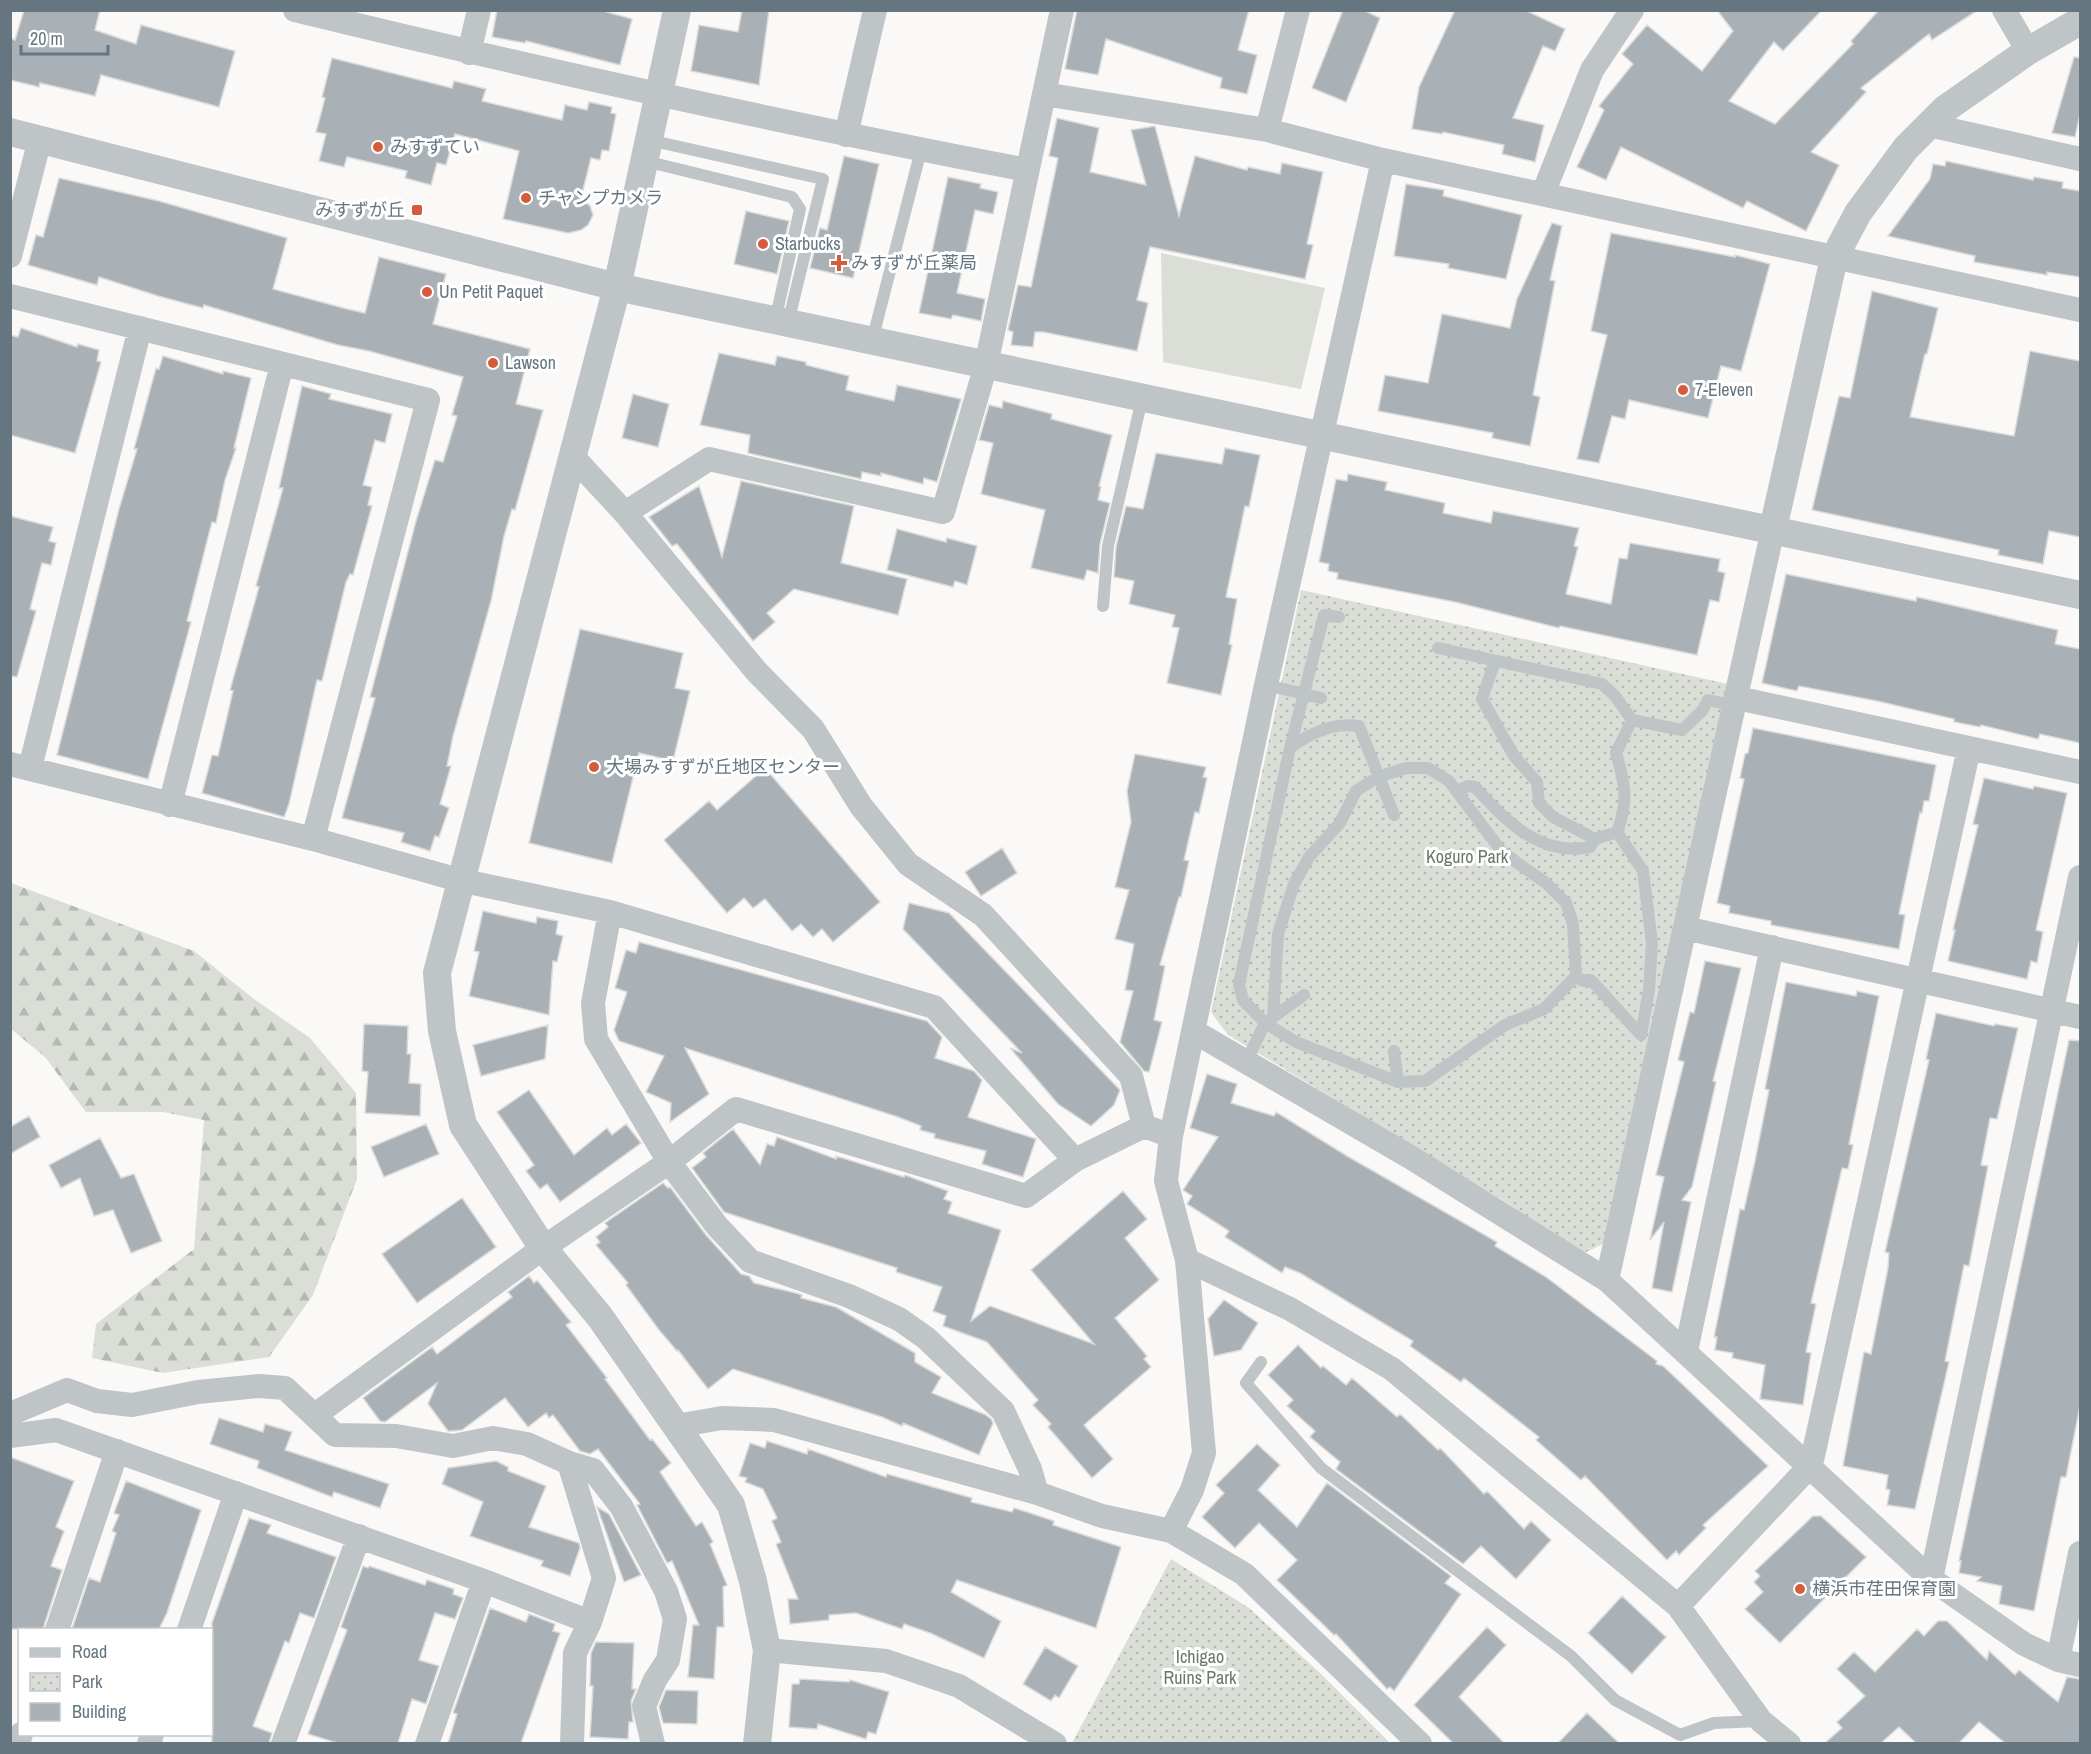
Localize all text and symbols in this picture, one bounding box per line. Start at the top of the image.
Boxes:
scale bar [21,18,108,56]
text: 20 m [30,26,63,51]
place label: みすずてい [390,134,480,159]
marker: みすずてい [371,140,385,154]
place label: チャンプカメラ [538,185,663,210]
marker: チャンプカメラ [519,191,533,205]
place label: みすずが丘 [315,197,405,222]
marker: みすずが丘 [410,203,424,217]
place label: Starbucks [775,231,841,256]
marker: Starbucks [756,237,770,251]
place label: みすずが丘薬局 [851,250,977,275]
marker: みすずが丘薬局 [832,256,846,270]
place label: Un Petit Paquet [439,279,543,304]
marker: Un Petit Paquet [420,285,434,299]
place label: Lawson [505,350,556,375]
marker: Lawson [486,356,500,370]
place label: 7-Eleven [1695,377,1753,402]
marker: 7-Eleven [1676,383,1690,397]
place label: 大場みすずが丘地区センター [606,754,840,779]
marker: 大場みすずが丘地区センター [587,760,601,774]
park label: Koguro Park [1426,844,1509,869]
place label: 横浜市荏田保育園 [1812,1576,1956,1601]
marker: 横浜市荏田保育園 [1793,1582,1807,1596]
legend [18,1628,213,1736]
text: Road [72,1639,107,1664]
park label: Ichigao Ruins Park [1163,1644,1237,1690]
text: Park [72,1669,103,1694]
text: Building [72,1699,127,1724]

